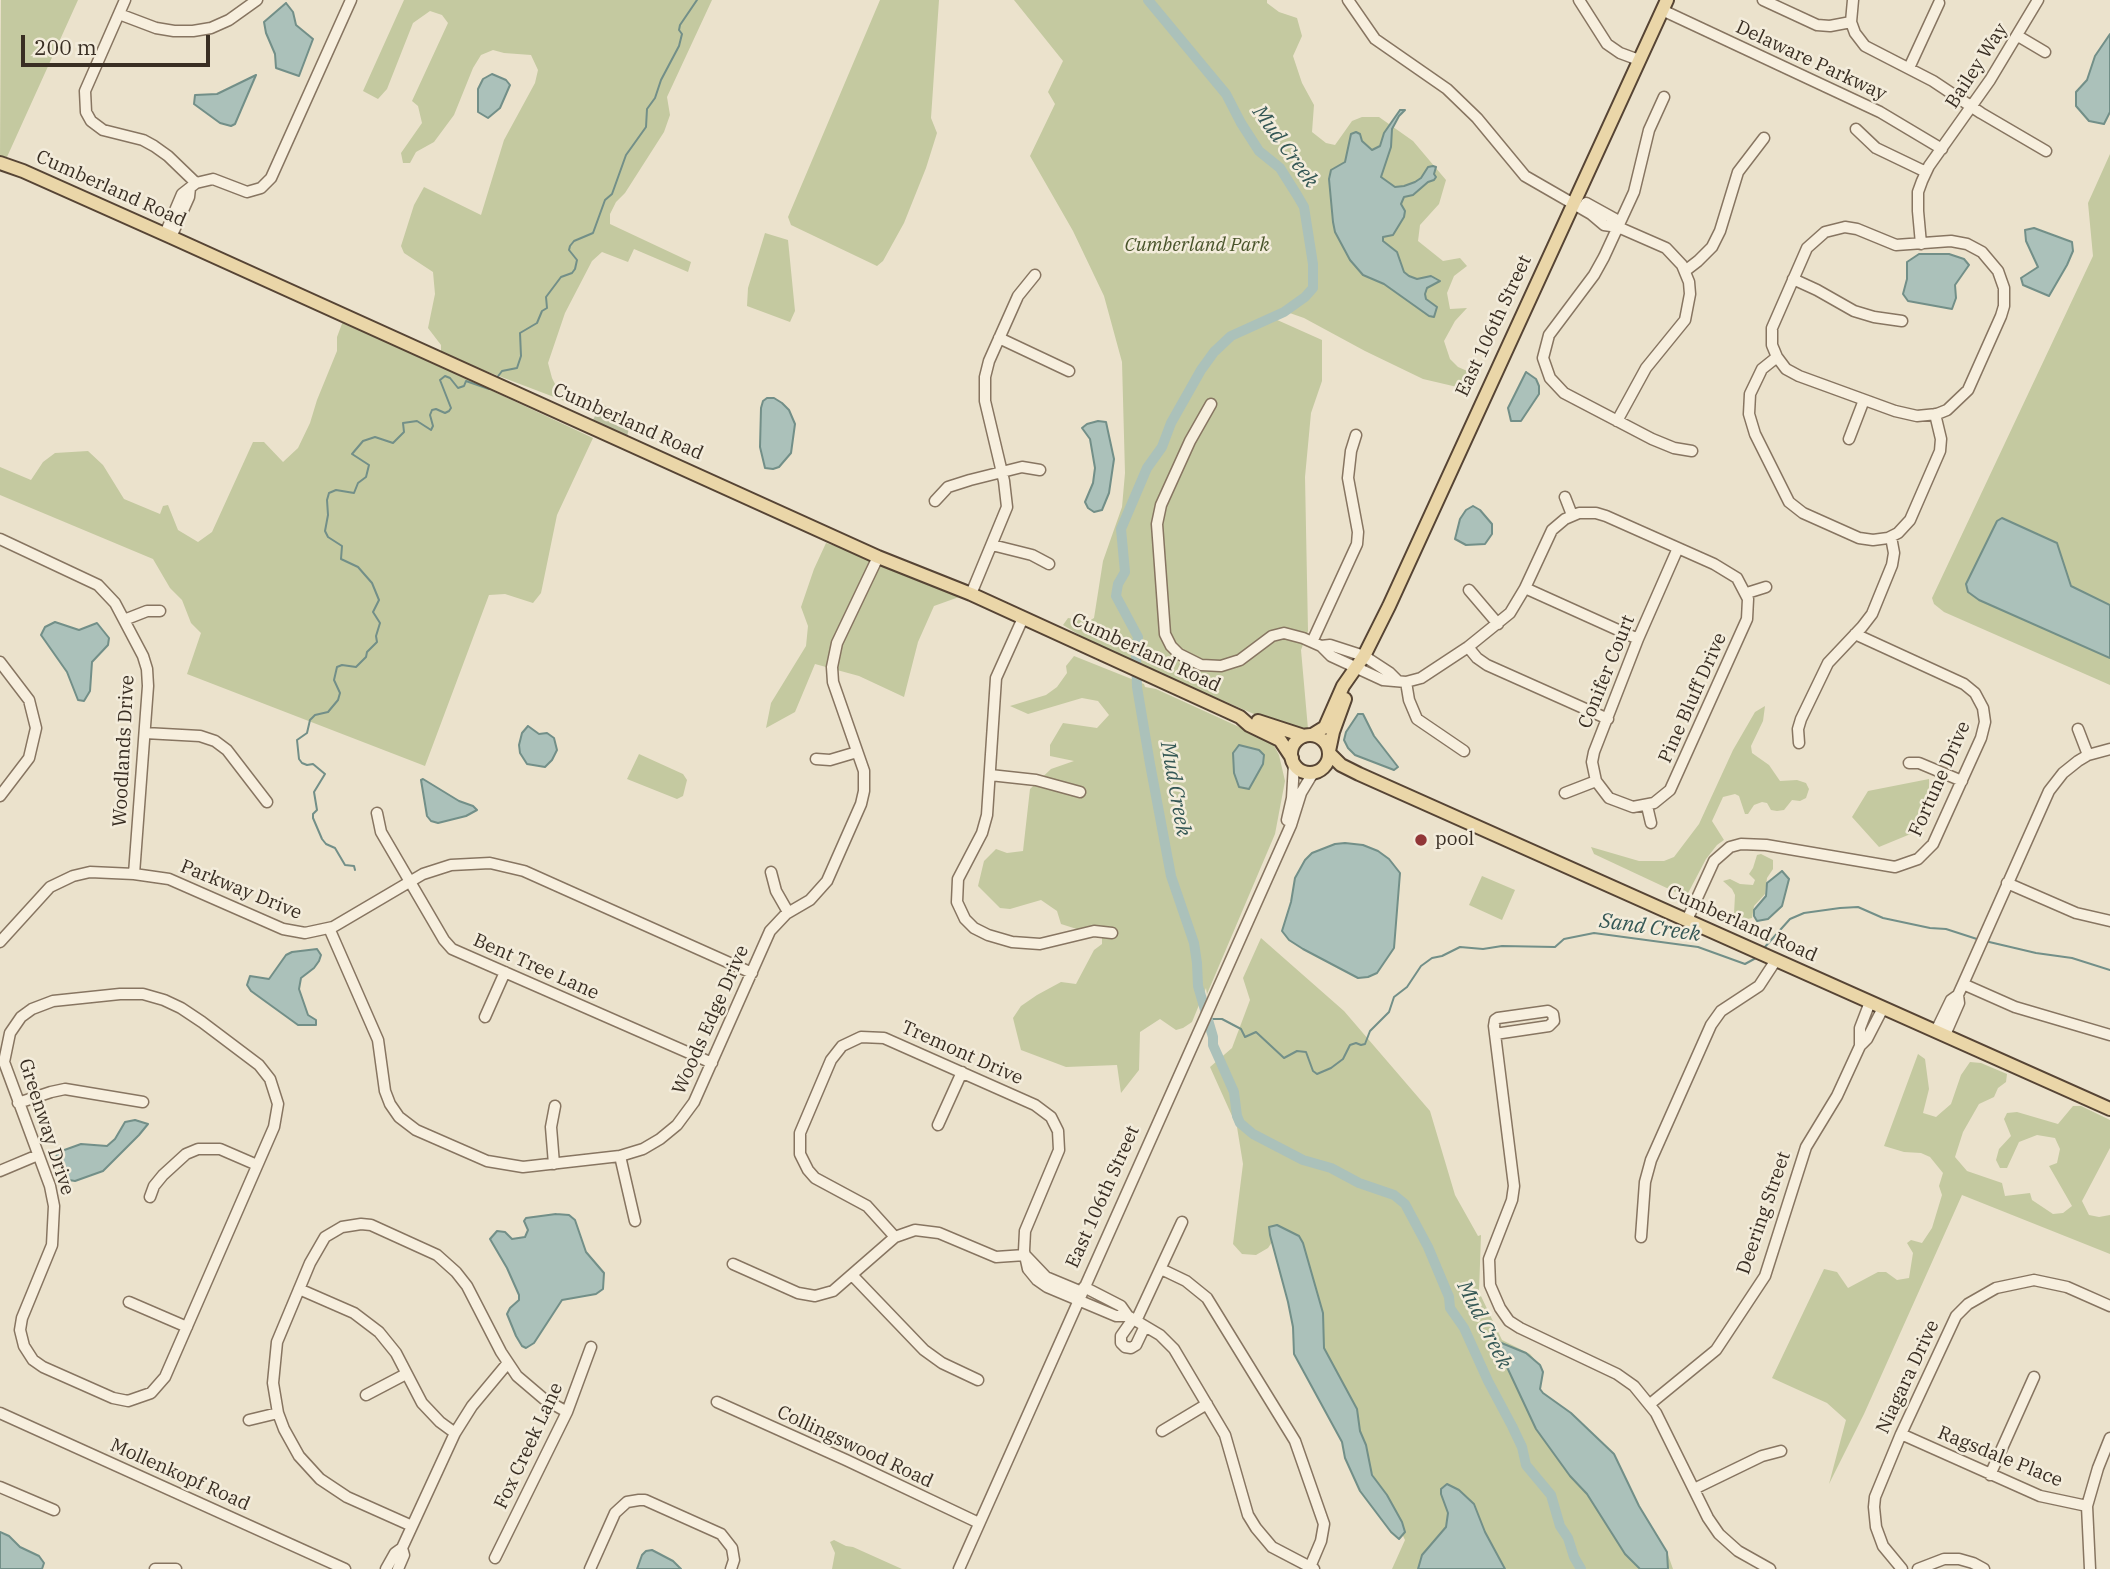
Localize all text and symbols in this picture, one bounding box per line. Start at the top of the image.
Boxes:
street label: Delaware Parkway [1732,16,1890,106]
street label: Bailey Way [1941,19,2013,113]
scale bar [24,21,214,65]
text: 200 m [34,33,97,61]
water label: Mud Creek [1247,101,1323,193]
street label: Cumberland Road [32,146,190,232]
park label: Cumberland Park [1125,235,1269,257]
street label: East 106th Street [1451,252,1537,400]
street label: Cumberland Road [549,379,707,465]
street label: Cumberland Road [1068,608,1224,698]
street label: Conifer Court [1574,612,1640,732]
street label: Pine Bluff Drive [1654,629,1732,767]
street label: Woodlands Drive [109,674,139,828]
street label: Fortune Drive [1904,718,1976,840]
water label: Mud Creek [1154,740,1196,838]
place label: pool [1435,829,1474,851]
marker: pool [1413,832,1429,848]
street label: Parkway Drive [177,855,305,925]
street label: Cumberland Road [1663,881,1821,967]
water label: Sand Creek [1598,908,1702,948]
street label: Bent Tree Lane [469,929,603,1005]
street label: Woods Edge Drive [668,942,754,1098]
street label: Tremont Drive [898,1016,1026,1090]
street label: Greenway Drive [13,1056,79,1198]
street label: East 106th Street [1061,1122,1145,1272]
street label: Deering Street [1732,1149,1796,1277]
water label: Mud Creek [1451,1277,1517,1373]
street label: Niagara Drive [1872,1317,1944,1437]
street label: Fox Creek Lane [490,1379,568,1513]
street label: Collingswood Road [773,1401,937,1493]
street label: Ragsdale Place [1934,1422,2066,1492]
street label: Mollenkopf Road [107,1434,253,1516]

